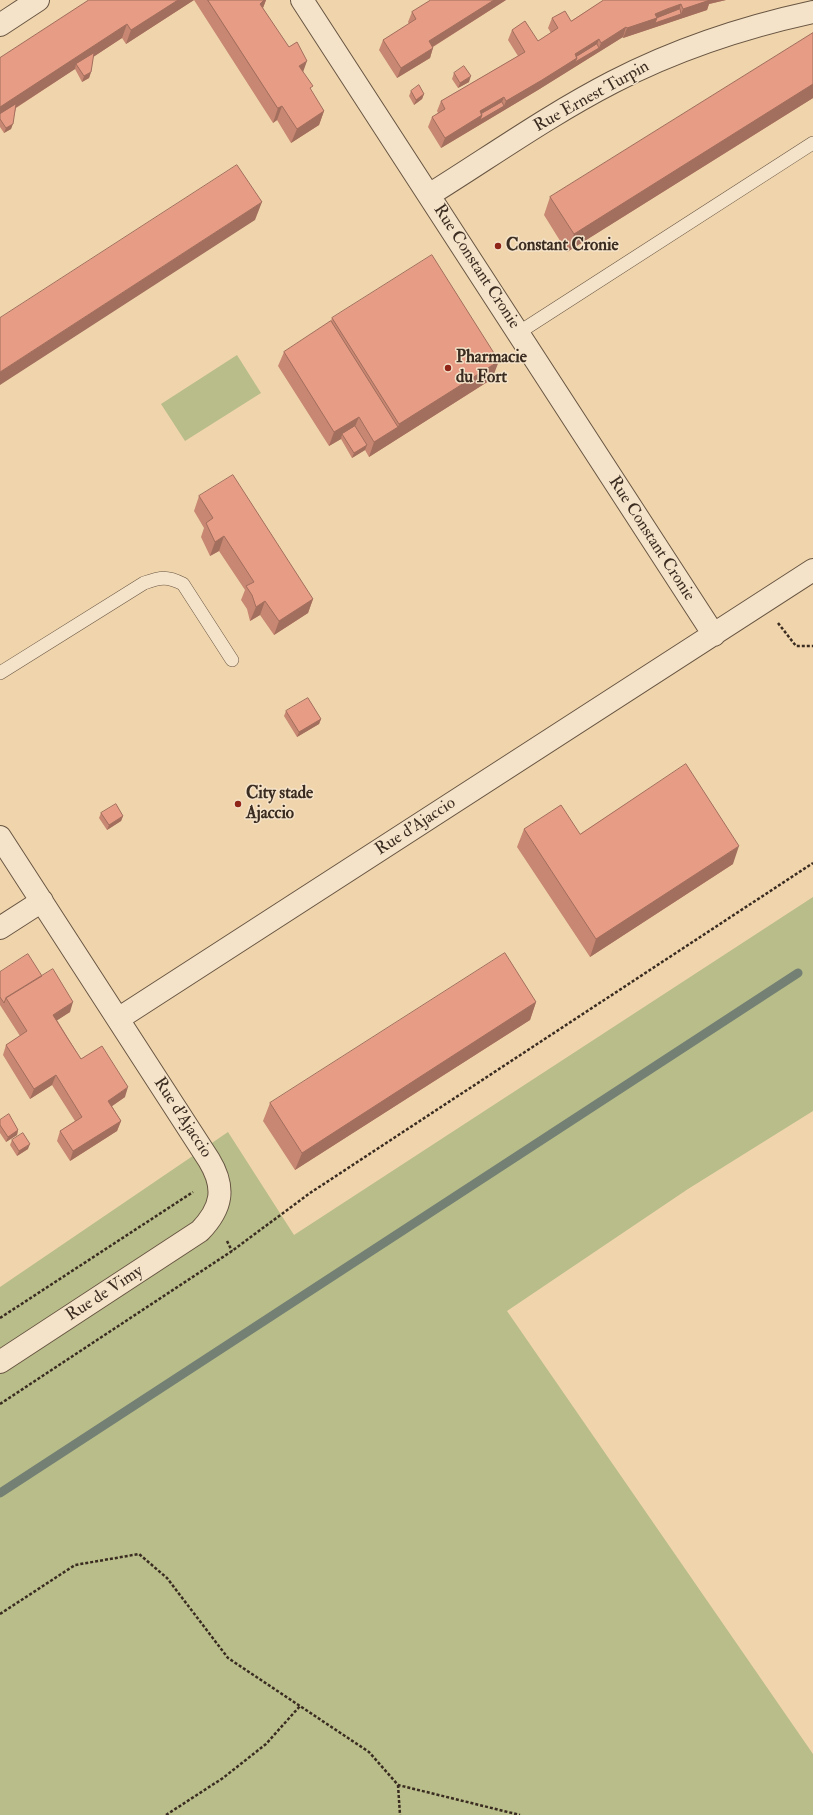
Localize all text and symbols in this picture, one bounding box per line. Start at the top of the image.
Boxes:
street label: Rue Ernest Turpin [531,57,653,137]
street label: Rue Constant Cronie [428,201,524,333]
place label: Constant Cronie [506,236,619,256]
marker: Constant Cronie [493,241,503,251]
place label: Pharmacie du Fort [456,348,527,388]
marker: Pharmacie du Fort [443,363,453,373]
street label: Rue Constant Cronie [603,473,699,605]
place label: City stade Ajaccio [246,784,313,824]
street label: Rue d'Ajaccio [372,794,460,860]
marker: City stade Ajaccio [233,799,243,809]
street label: Rue d'Ajaccio [149,1074,215,1162]
street label: Rue de Vimy [63,1262,147,1326]

